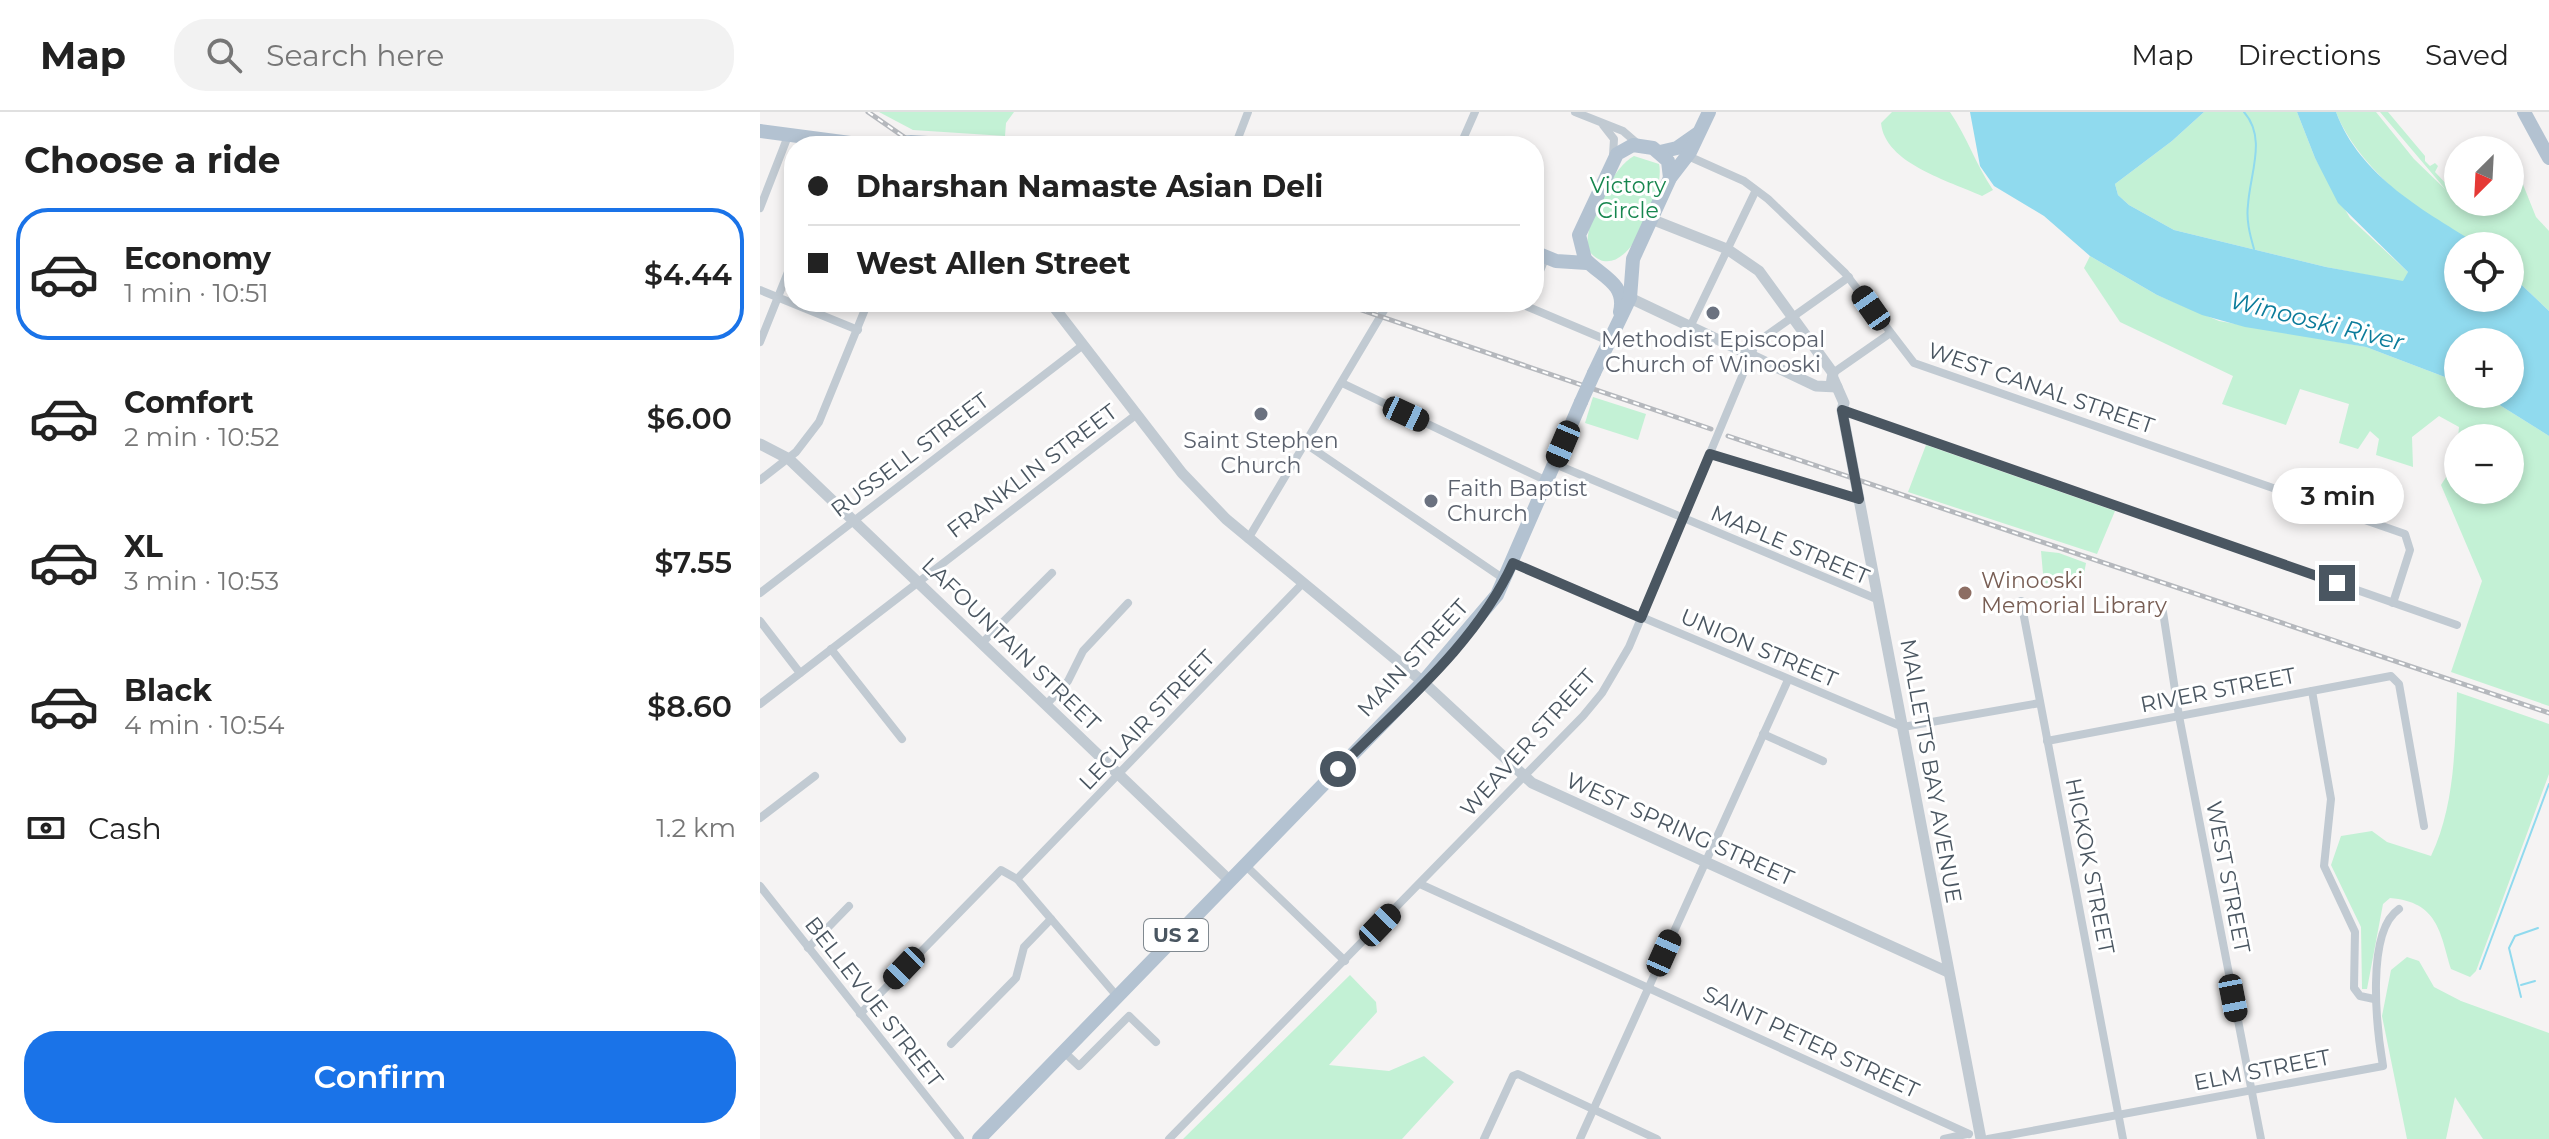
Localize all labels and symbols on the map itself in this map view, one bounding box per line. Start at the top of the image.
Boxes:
north arrow [2444,136,2524,216]
park label: Victory Circle [1590,172,1666,224]
car [1847,281,1895,335]
water label: Winooski River [2227,285,2408,357]
marker: Methodist Episcopal Church of Winooski [1704,304,1722,322]
place label: Methodist Episcopal Church of Winooski [1601,326,1825,378]
street label: WEST CANAL STREET [1924,337,2158,440]
street label: RUSSELL STREET [826,387,995,523]
car [1379,393,1433,435]
street label: FRANKLIN STREET [941,398,1123,544]
marker: Saint Stephen Church [1252,405,1270,423]
car [1543,417,1583,471]
place label: Saint Stephen Church [1183,427,1339,479]
callout: 3 min [2271,467,2403,523]
place label: Faith Baptist Church [1447,475,1588,527]
marker: Faith Baptist Church [1422,492,1440,510]
street label: MAPLE STREET [1707,499,1874,591]
street label: LAFOUNTAIN STREET [916,552,1106,737]
route end [2319,565,2355,601]
place label: Winooski Memorial Library [1981,567,2167,619]
marker: Winooski Memorial Library [1956,584,1974,602]
street label: MAIN STREET [1352,593,1475,722]
street label: UNION STREET [1676,603,1842,693]
street label: MALLETTS BAY AVENUE [1894,637,1968,905]
street label: LECLAIR STREET [1073,644,1221,796]
street label: RIVER STREET [2138,662,2298,718]
street label: WEAVER STREET [1455,663,1602,822]
route start [1320,751,1356,787]
street label: WEST SPRING STREET [1562,766,1799,892]
street label: HICKOK STREET [2060,776,2120,957]
street label: WEST STREET [2200,799,2256,956]
car [1355,899,1405,951]
street label: BELLEVUE STREET [799,911,949,1093]
road number: US 2 [1144,919,1208,951]
car [1643,926,1685,980]
car [879,942,929,994]
car [2217,972,2249,1024]
street label: SAINT PETER STREET [1699,980,1924,1104]
street label: ELM STREET [2192,1043,2333,1096]

